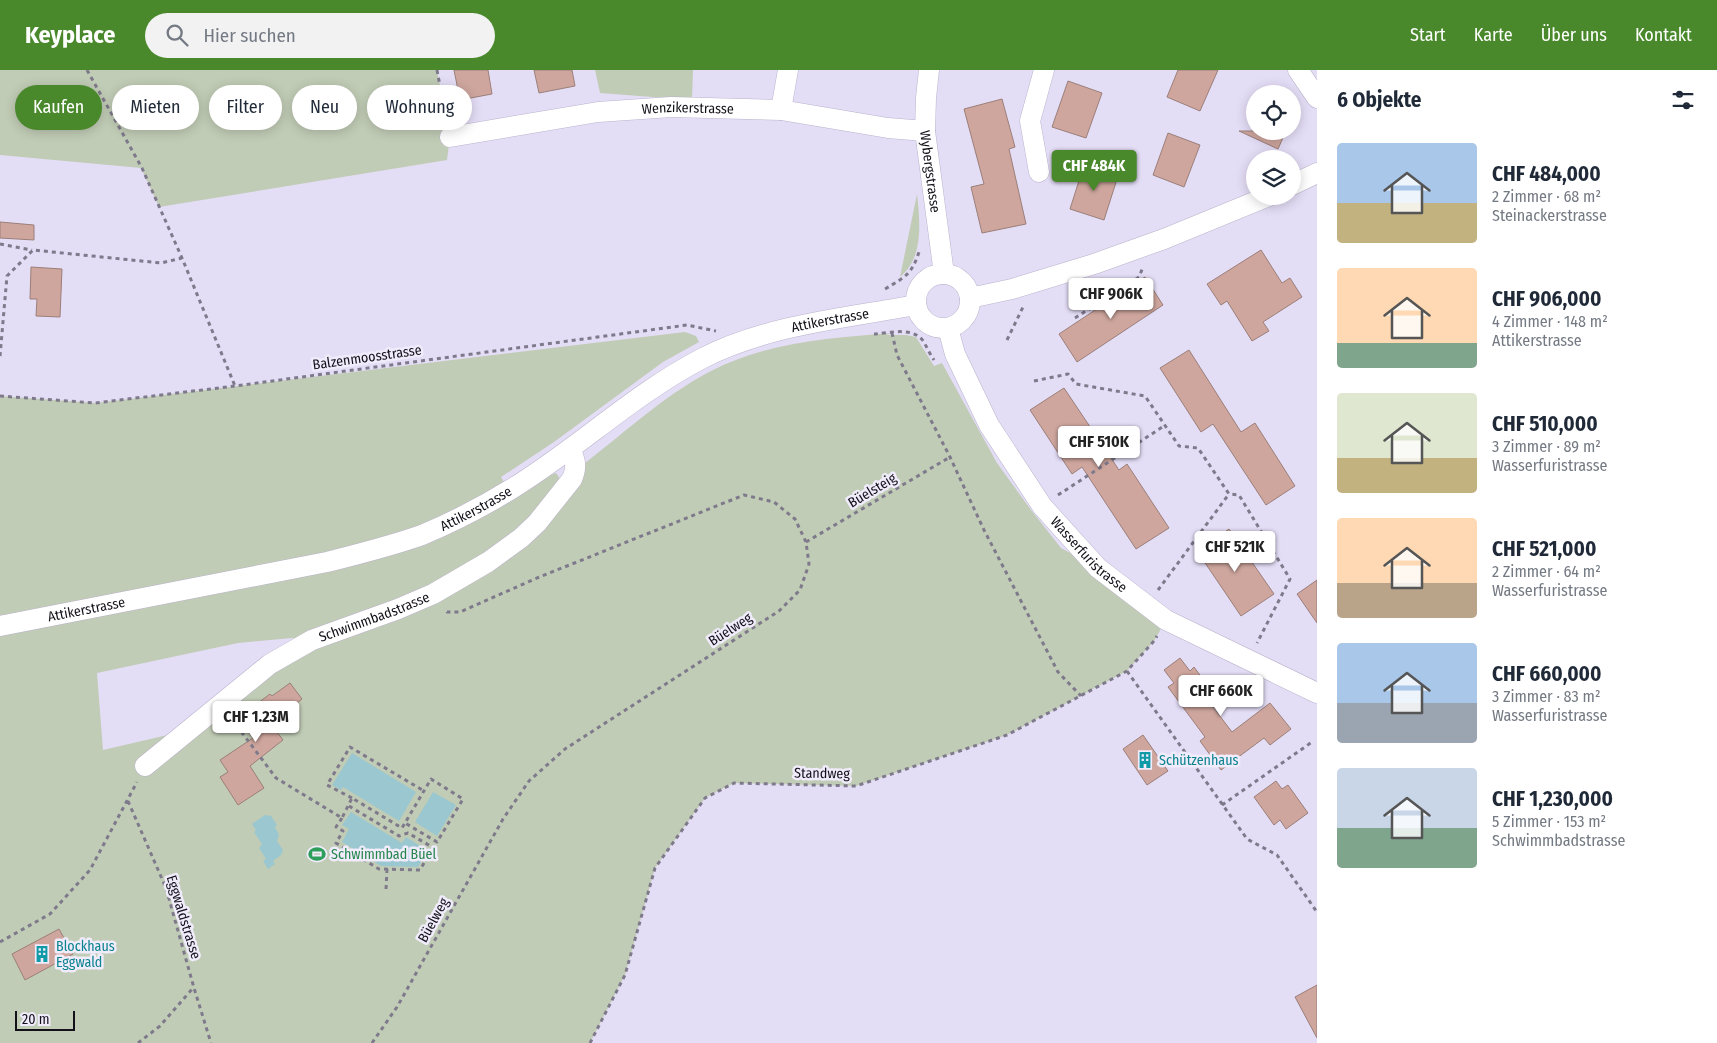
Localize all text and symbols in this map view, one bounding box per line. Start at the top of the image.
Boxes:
search box [145,13,495,58]
text: Keyplace [25,21,115,49]
icon: search [163,21,191,49]
text: Hier suchen [203,24,296,47]
text: Start [1410,24,1446,46]
text: Karte [1474,24,1513,46]
text: Über uns [1541,24,1607,46]
text: Kontakt [1635,24,1692,46]
chip: Kaufen [15,85,102,130]
chip: Mieten [112,85,199,130]
chip: Filter [209,85,282,130]
chip: Neu [292,85,357,130]
chip: Wohnung [367,85,472,130]
map controls [1246,85,1301,205]
button: locate [1246,85,1301,140]
icon: filters [1669,86,1697,114]
text: 6 Objekte [1337,87,1421,113]
street label: Wenzikerstrasse [641,99,734,118]
street label: Wybergstrasse [916,129,944,214]
pin: CHF 484K [1042,150,1146,192]
button: layers [1246,150,1301,205]
text: CHF 484K [1063,156,1125,175]
text: CHF 484,000 [1492,161,1601,187]
icon: home [1377,163,1437,223]
text: 2 Zimmer · 68 m² [1492,187,1601,206]
text: Steinackerstrasse [1492,206,1607,225]
pin: CHF 906K [1059,278,1163,320]
text: CHF 906K [1079,284,1143,303]
text: CHF 906,000 [1492,286,1601,312]
icon: home [1377,288,1437,348]
street label: Attikerstrasse [790,305,870,336]
text: 4 Zimmer · 148 m² [1492,312,1608,331]
text: Attikerstrasse [1492,331,1582,350]
street label: Balzenmoosstrasse [312,341,423,374]
text: CHF 510,000 [1492,411,1598,437]
icon: home [1377,413,1437,473]
pin: CHF 510K [1047,426,1151,468]
text: CHF 510K [1069,432,1129,451]
text: 3 Zimmer · 89 m² [1492,437,1601,456]
text: Wasserfuristrasse [1492,456,1607,475]
street label: Büelsteig [845,469,900,511]
street label: Attikerstrasse [438,483,515,535]
street label: Wasserfuristrasse [1047,513,1130,596]
pin: CHF 521K [1183,530,1287,573]
text: CHF 521,000 [1492,536,1596,562]
text: CHF 521K [1205,537,1265,556]
icon: home [1377,538,1437,598]
text: 2 Zimmer · 64 m² [1492,562,1601,581]
text: Wasserfuristrasse [1492,581,1607,600]
street label: Schwimmbadstrasse [317,588,432,646]
street label: Attikerstrasse [46,594,127,625]
street label: Büelweg [705,609,755,650]
text: CHF 660,000 [1492,661,1602,687]
icon: home [1377,663,1437,723]
pin: CHF 660K [1169,674,1273,717]
text: CHF 660K [1189,681,1253,700]
text: 3 Zimmer · 83 m² [1492,687,1601,706]
pin: CHF 1.23M [199,700,313,743]
text: Wasserfuristrasse [1492,706,1607,725]
text: CHF 1.23M [223,707,289,726]
building icon: Schützenhaus [1135,750,1155,770]
place label: Schützenhaus [1159,752,1238,769]
street label: Standweg [794,765,850,782]
text: CHF 1,230,000 [1492,786,1613,812]
icon: home [1377,788,1437,848]
text: 5 Zimmer · 153 m² [1492,812,1606,831]
text: Schwimmbadstrasse [1492,831,1625,850]
sports icon: Schwimmbad Büel [307,844,327,864]
place label: Schwimmbad Büel [331,846,436,863]
street label: Eggwaldstrasse [163,873,204,961]
street label: Büelweg [414,895,453,945]
place label: Blockhaus Eggwald [56,938,115,971]
building icon: Blockhaus Eggwald [32,944,52,964]
scale bar [15,1008,75,1031]
text: 20 m [22,1011,50,1028]

